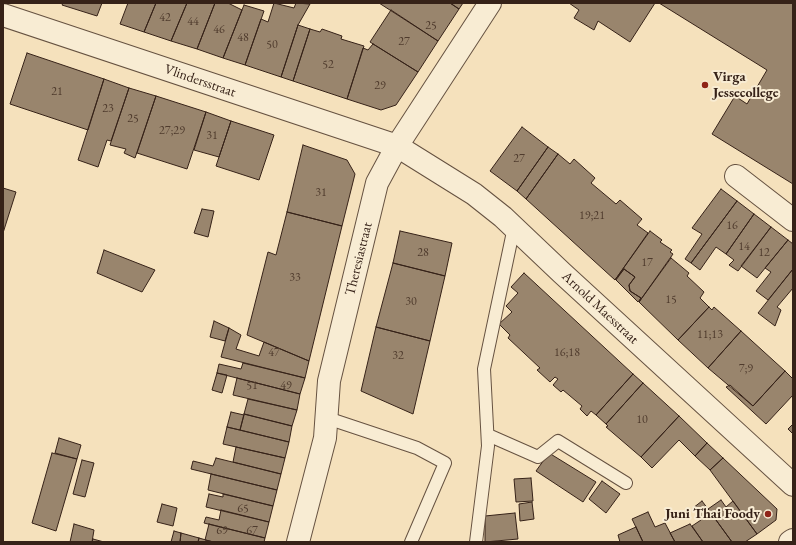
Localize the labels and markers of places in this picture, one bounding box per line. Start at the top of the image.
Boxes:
place label: Virga Jessecollege [713,69,779,102]
marker: Virga Jessecollege [700,80,710,90]
place label: Juni Thai Foody [665,506,760,522]
marker: Juni Thai Foody [763,509,773,519]

